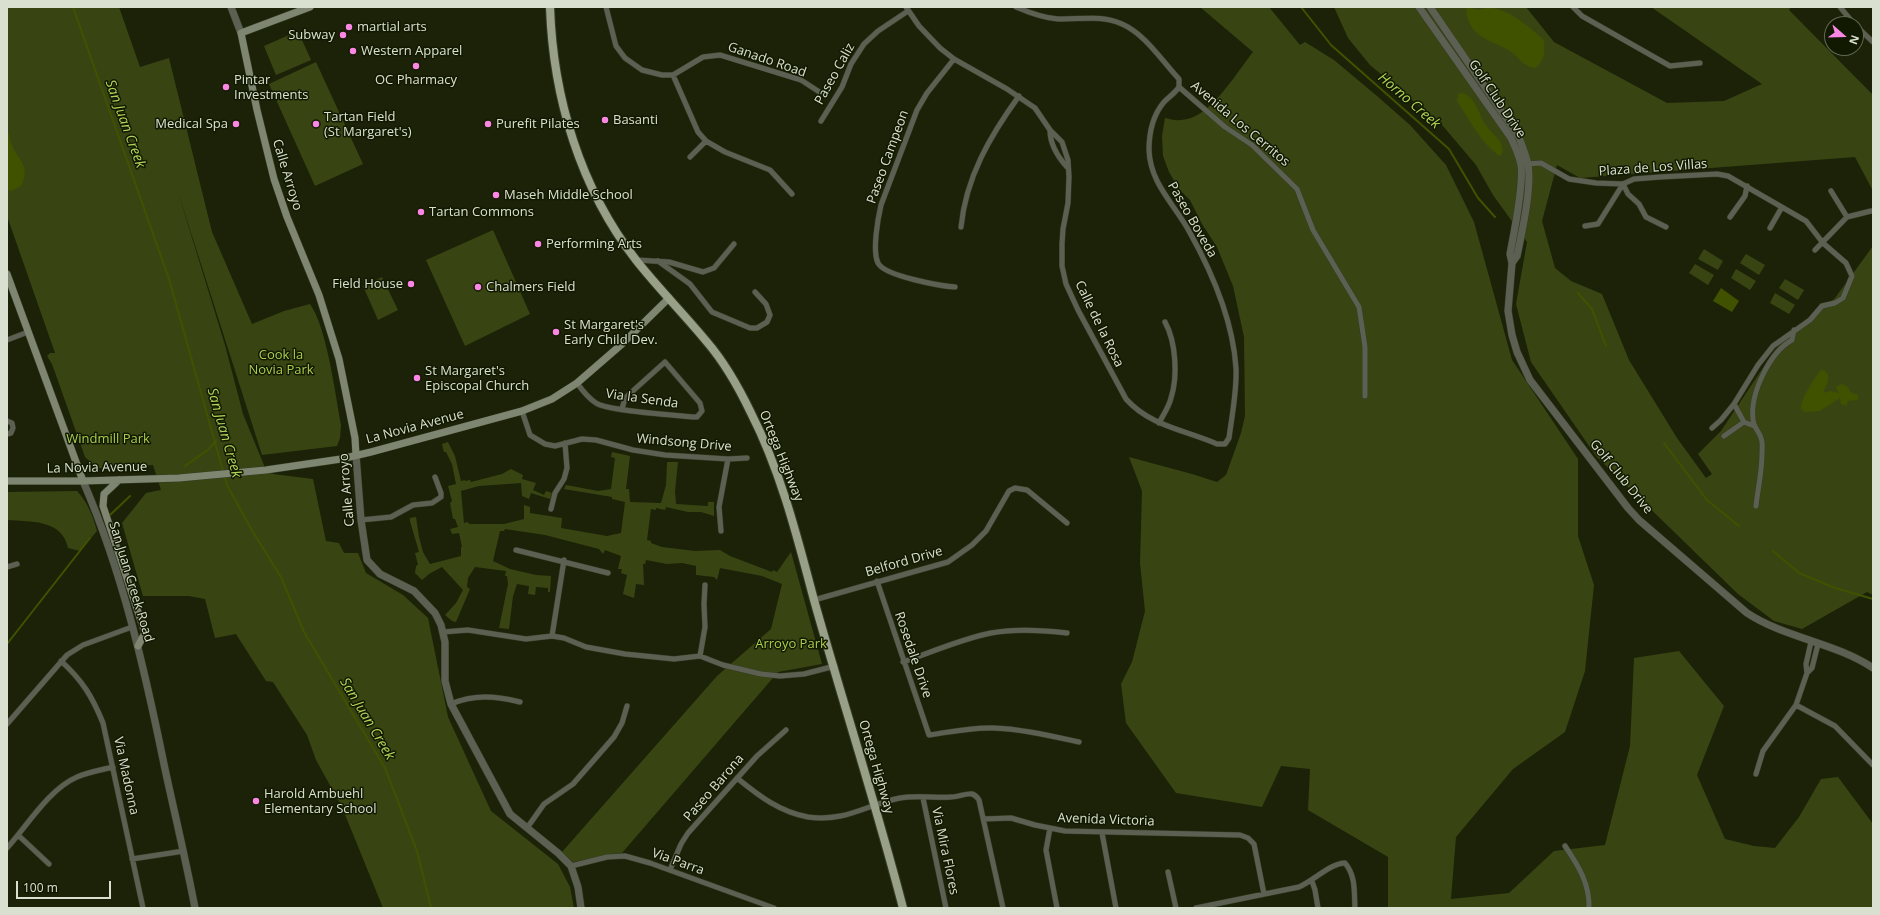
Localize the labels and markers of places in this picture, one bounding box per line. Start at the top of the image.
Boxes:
place label: martial arts [357,19,427,35]
marker: martial arts [344,22,354,32]
place label: Subway [288,27,335,43]
marker: Subway [338,30,348,40]
place label: Western Apparel [361,43,462,59]
marker: Western Apparel [348,46,358,56]
marker: OC Pharmacy [411,61,421,71]
place label: Pintar Investments [234,72,308,103]
place label: OC Pharmacy [375,72,457,88]
marker: Pintar Investments [221,82,231,92]
place label: Tartan Field (St Margaret's) [324,109,412,140]
place label: Basanti [613,112,658,128]
marker: Basanti [600,115,610,125]
place label: Medical Spa [155,116,228,132]
place label: Purefit Pilates [496,116,580,132]
marker: Medical Spa [231,119,241,129]
marker: Tartan Field (St Margaret's) [311,119,321,129]
marker: Purefit Pilates [483,119,493,129]
place label: Maseh Middle School [504,187,633,203]
marker: Maseh Middle School [491,190,501,200]
place label: Tartan Commons [429,204,534,220]
marker: Tartan Commons [416,207,426,217]
place label: Performing Arts [546,236,642,252]
marker: Performing Arts [533,239,543,249]
place label: Field House [332,276,403,292]
marker: Field House [406,279,416,289]
place label: Chalmers Field [486,279,575,295]
marker: Chalmers Field [473,282,483,292]
place label: St Margaret's Early Child Dev. [564,317,658,348]
marker: St Margaret's Early Child Dev. [551,327,561,337]
place label: St Margaret's Episcopal Church [425,363,529,394]
marker: St Margaret's Episcopal Church [412,373,422,383]
place label: Harold Ambuehl Elementary School [264,786,376,817]
marker: Harold Ambuehl Elementary School [251,796,261,806]

